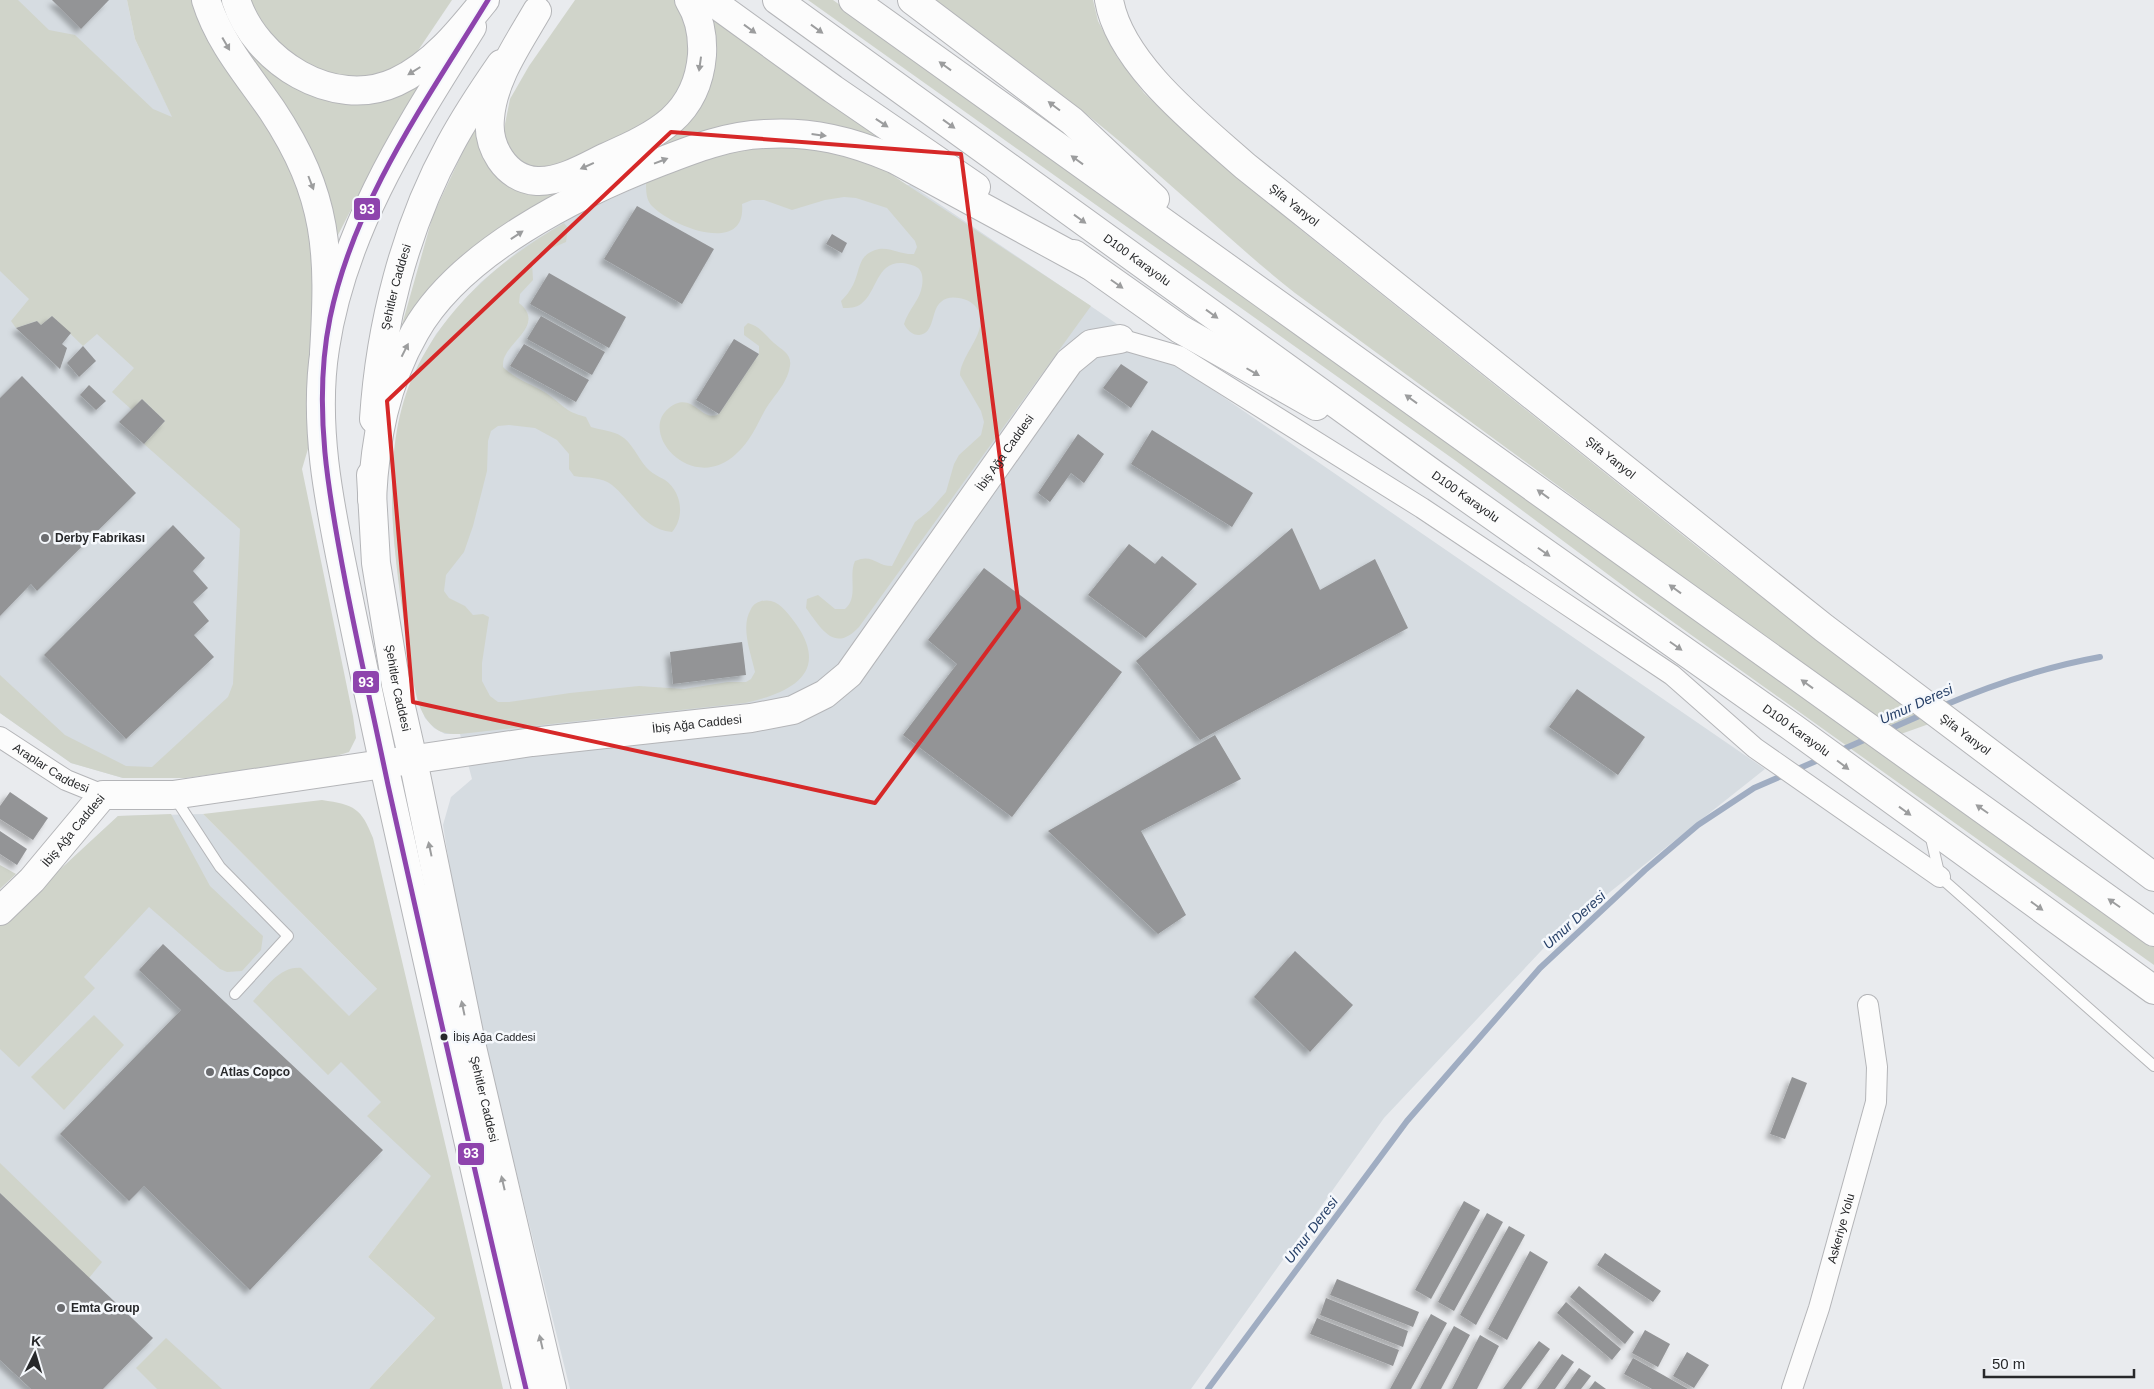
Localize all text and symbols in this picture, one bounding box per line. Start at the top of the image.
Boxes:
one-way arrow [743,23,756,34]
one-way arrow [810,23,823,34]
one-way arrow [222,37,230,52]
one-way arrow [696,56,704,72]
one-way arrow [938,61,952,71]
one-way arrow [407,66,420,76]
one-way arrow [1048,101,1061,112]
one-way arrow [875,118,889,128]
one-way arrow [942,119,956,129]
one-way arrow [812,131,828,139]
one-way arrow [1071,155,1084,166]
one-way arrow [654,157,668,165]
one-way arrow [580,163,594,171]
one-way arrow [308,175,315,190]
street label: Şifa Yanyol [1266,181,1322,229]
line badge: 93 [353,197,381,221]
text: 93 [359,201,375,217]
one-way arrow [1073,214,1087,224]
one-way arrow [510,230,523,240]
street label: D100 Karayolu [1101,231,1173,289]
street label: Şehitler Caddesi [379,242,414,331]
one-way arrow [1110,279,1124,289]
one-way arrow [1205,309,1219,319]
one-way arrow [401,343,409,357]
one-way arrow [1247,368,1260,377]
one-way arrow [1405,394,1418,405]
street label: İbiş Ağa Caddesi [973,412,1037,494]
street label: Şifa Yanyol [1583,434,1638,482]
street label: D100 Karayolu [1429,468,1502,525]
one-way arrow [1537,489,1550,499]
place label: Derby Fabrikası [55,531,145,545]
marker: Derby Fabrikası [39,532,51,544]
one-way arrow [1537,547,1551,557]
one-way arrow [1668,584,1682,594]
one-way arrow [1669,640,1682,651]
street label: Şehitler Caddesi [382,644,413,733]
line badge: 93 [352,670,380,694]
text: 93 [358,674,374,690]
one-way arrow [1800,679,1814,689]
water label: Umur Deresi [1877,680,1956,727]
street label: D100 Karayolu [1760,702,1833,759]
street label: Şifa Yanyol [1937,711,1993,758]
street label: İbiş Ağa Caddesi [651,712,742,736]
street label: Araplar Caddesi [10,740,91,796]
one-way arrow [1836,760,1849,771]
street label: İbiş Ağa Caddesi [39,791,108,870]
one-way arrow [1975,804,1989,814]
one-way arrow [1898,806,1912,816]
one-way arrow [426,840,434,856]
water label: Umur Deresi [1539,887,1609,952]
one-way arrow [2108,898,2121,909]
one-way arrow [2030,901,2044,911]
one-way arrow [459,1000,467,1016]
place label: İbiş Ağa Caddesi [453,1031,536,1043]
marker: İbiş Ağa Caddesi [439,1032,449,1042]
street label: Şehitler Caddesi [467,1054,501,1143]
place label: Atlas Copco [220,1065,290,1079]
marker: Atlas Copco [204,1066,216,1078]
line badge: 93 [457,1142,485,1166]
text: 93 [463,1145,479,1161]
one-way arrow [499,1175,507,1191]
street label: Askeriye Yolu [1825,1192,1857,1265]
water label: Umur Deresi [1281,1193,1342,1266]
place label: Emta Group [71,1301,140,1315]
marker: Emta Group [55,1302,67,1314]
north arrow [10,1329,60,1379]
text: K [30,1333,42,1349]
one-way arrow [537,1334,545,1349]
scale bar [1984,1346,2134,1378]
text: 50 m [1992,1355,2025,1372]

